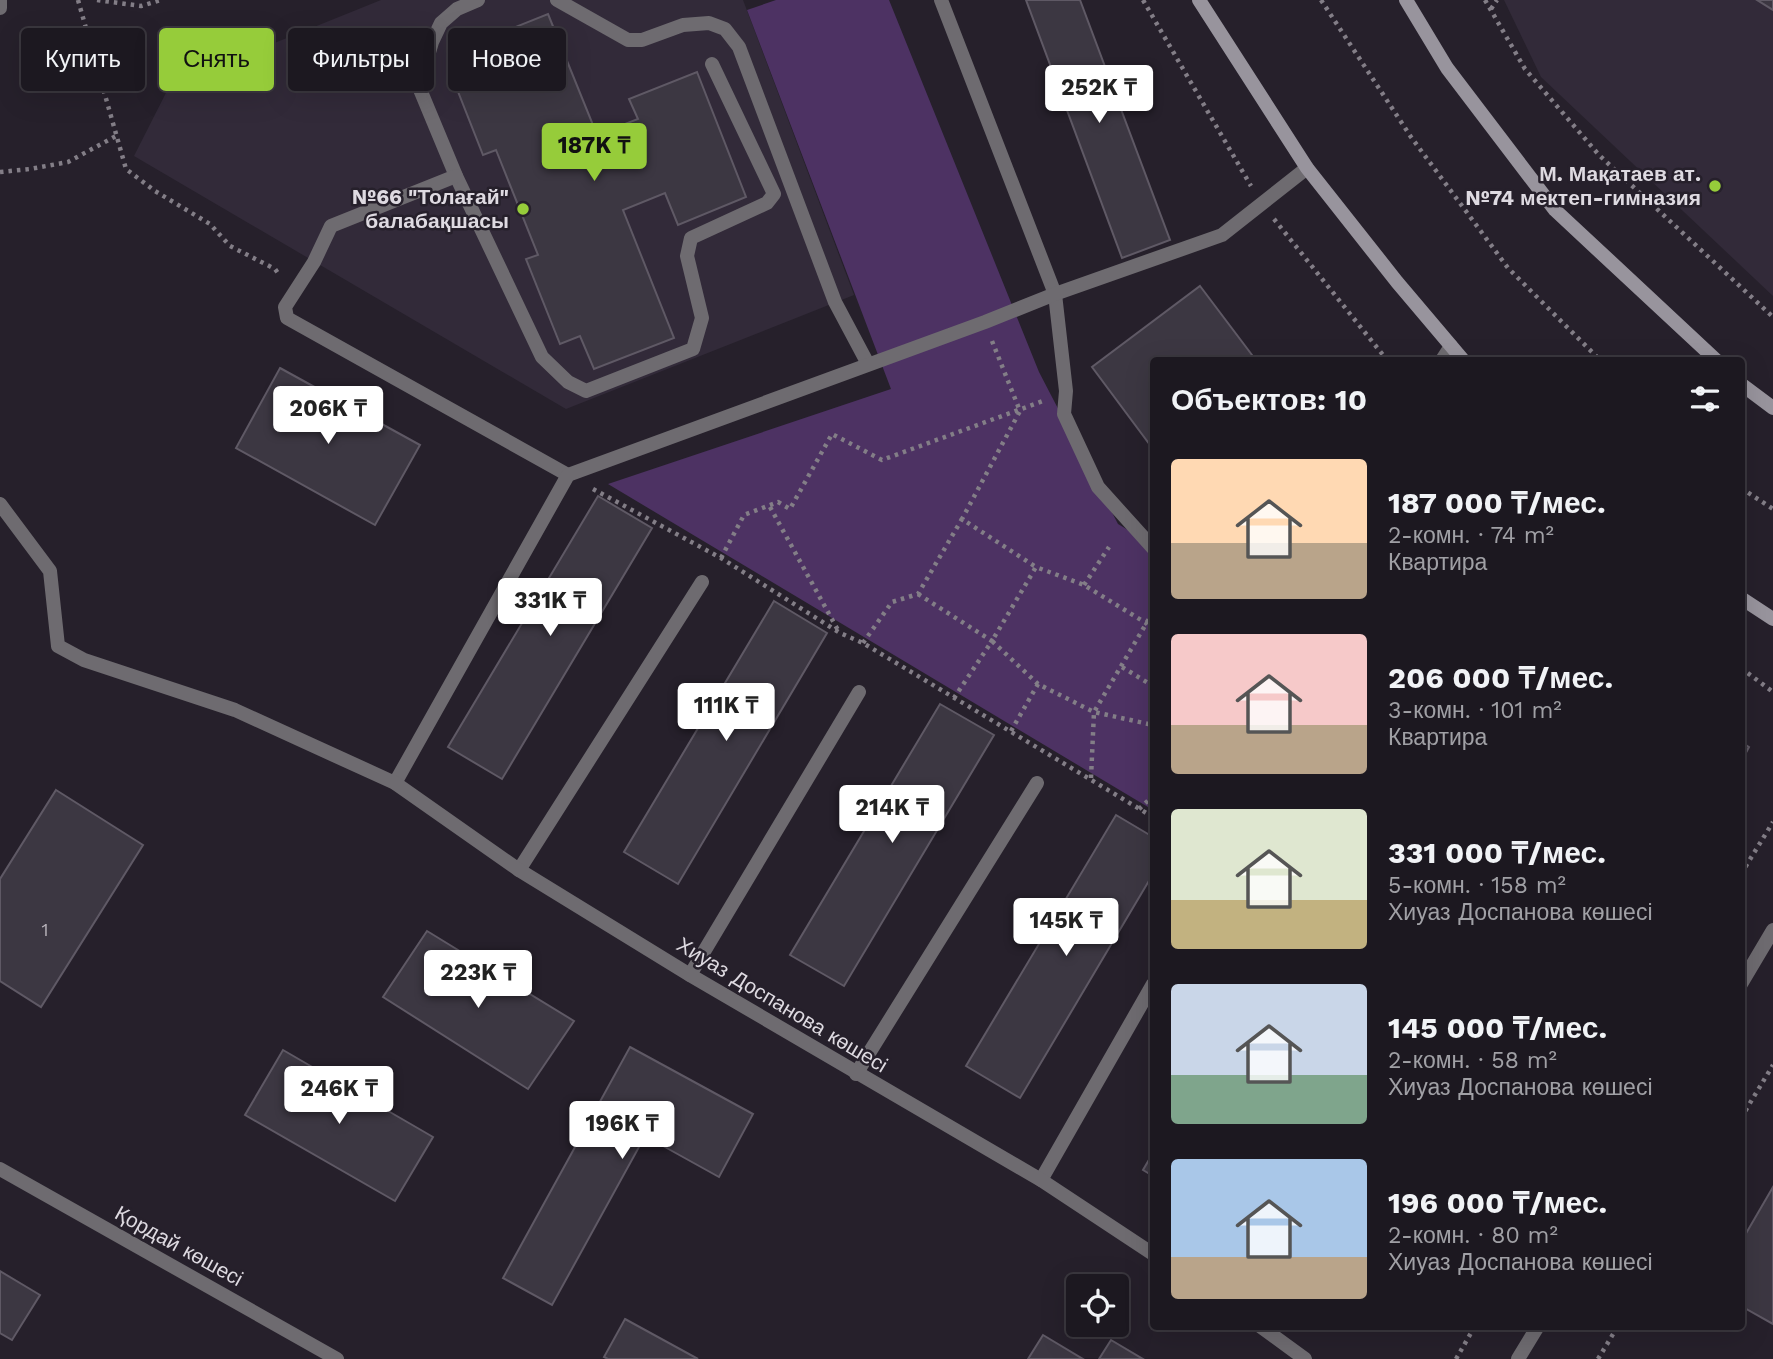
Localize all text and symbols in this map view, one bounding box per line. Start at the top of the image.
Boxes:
chip: Купить [21,28,145,91]
chip: Снять [159,28,274,91]
chip: Фильтры [288,28,434,91]
chip: Новое [448,28,566,91]
pin: 252K ₸ [1042,66,1156,125]
text: 252K ₸ [1061,74,1137,101]
pin: 187K ₸ [537,124,651,183]
text: 187K ₸ [558,132,630,159]
place label: М. Мақатаев ат. №74 мектеп-гимназия [1465,161,1701,210]
marker: М. Мақатаев ат. №74 мектеп-гимназия [1707,178,1723,194]
place label: №66 "Толағай" балабақшасы [352,184,509,233]
marker: №66 "Толағай" балабақшасы [515,201,531,217]
icon: filters [1686,380,1724,418]
text: Объектов: 10 [1171,382,1367,417]
pin: 206K ₸ [271,386,385,446]
text: 206K ₸ [289,395,367,422]
text: 187 000 ₸/мес. [1388,485,1606,520]
icon: home [1227,487,1311,571]
text: 2-комн. · 74 m² [1388,522,1554,549]
text: Квартира [1388,549,1487,576]
pin: 331K ₸ [493,578,607,638]
text: 331K ₸ [514,587,586,614]
text: 206 000 ₸/мес. [1388,660,1613,695]
icon: home [1227,662,1311,746]
pin: 111K ₸ [669,684,783,743]
text: 111K ₸ [694,692,758,719]
text: 3-комн. · 101 m² [1388,697,1562,724]
text: Квартира [1388,724,1487,751]
pin: 214K ₸ [835,786,949,845]
text: 214K ₸ [855,794,929,821]
text: 331 000 ₸/мес. [1388,835,1606,870]
icon: home [1227,837,1311,921]
text: 5-комн. · 158 m² [1388,872,1566,899]
pin: 145K ₸ [1009,898,1123,958]
text: Хиуаз Доспанова көшесі [1388,899,1653,926]
text: 145K ₸ [1029,907,1103,934]
house number: 1 [41,919,49,940]
street label: Хиуаз Доспанова көшесі [672,932,892,1077]
pin: 223K ₸ [421,950,535,1010]
text: 223K ₸ [440,959,516,986]
text: 145 000 ₸/мес. [1388,1010,1607,1045]
icon: home [1227,1012,1311,1096]
text: 2-комн. · 58 m² [1388,1047,1557,1074]
pin: 246K ₸ [282,1066,396,1126]
text: Хиуаз Доспанова көшесі [1388,1074,1653,1101]
text: 246K ₸ [300,1075,378,1102]
pin: 196K ₸ [565,1102,679,1161]
text: 196K ₸ [585,1110,659,1137]
text: 196 000 ₸/мес. [1388,1185,1607,1220]
icon: home [1227,1187,1311,1271]
street label: Қордай көшесі [111,1200,248,1291]
text: 2-комн. · 80 m² [1388,1222,1558,1249]
text: Хиуаз Доспанова көшесі [1388,1249,1653,1276]
map controls [1066,1274,1129,1337]
button: locate [1066,1274,1129,1337]

